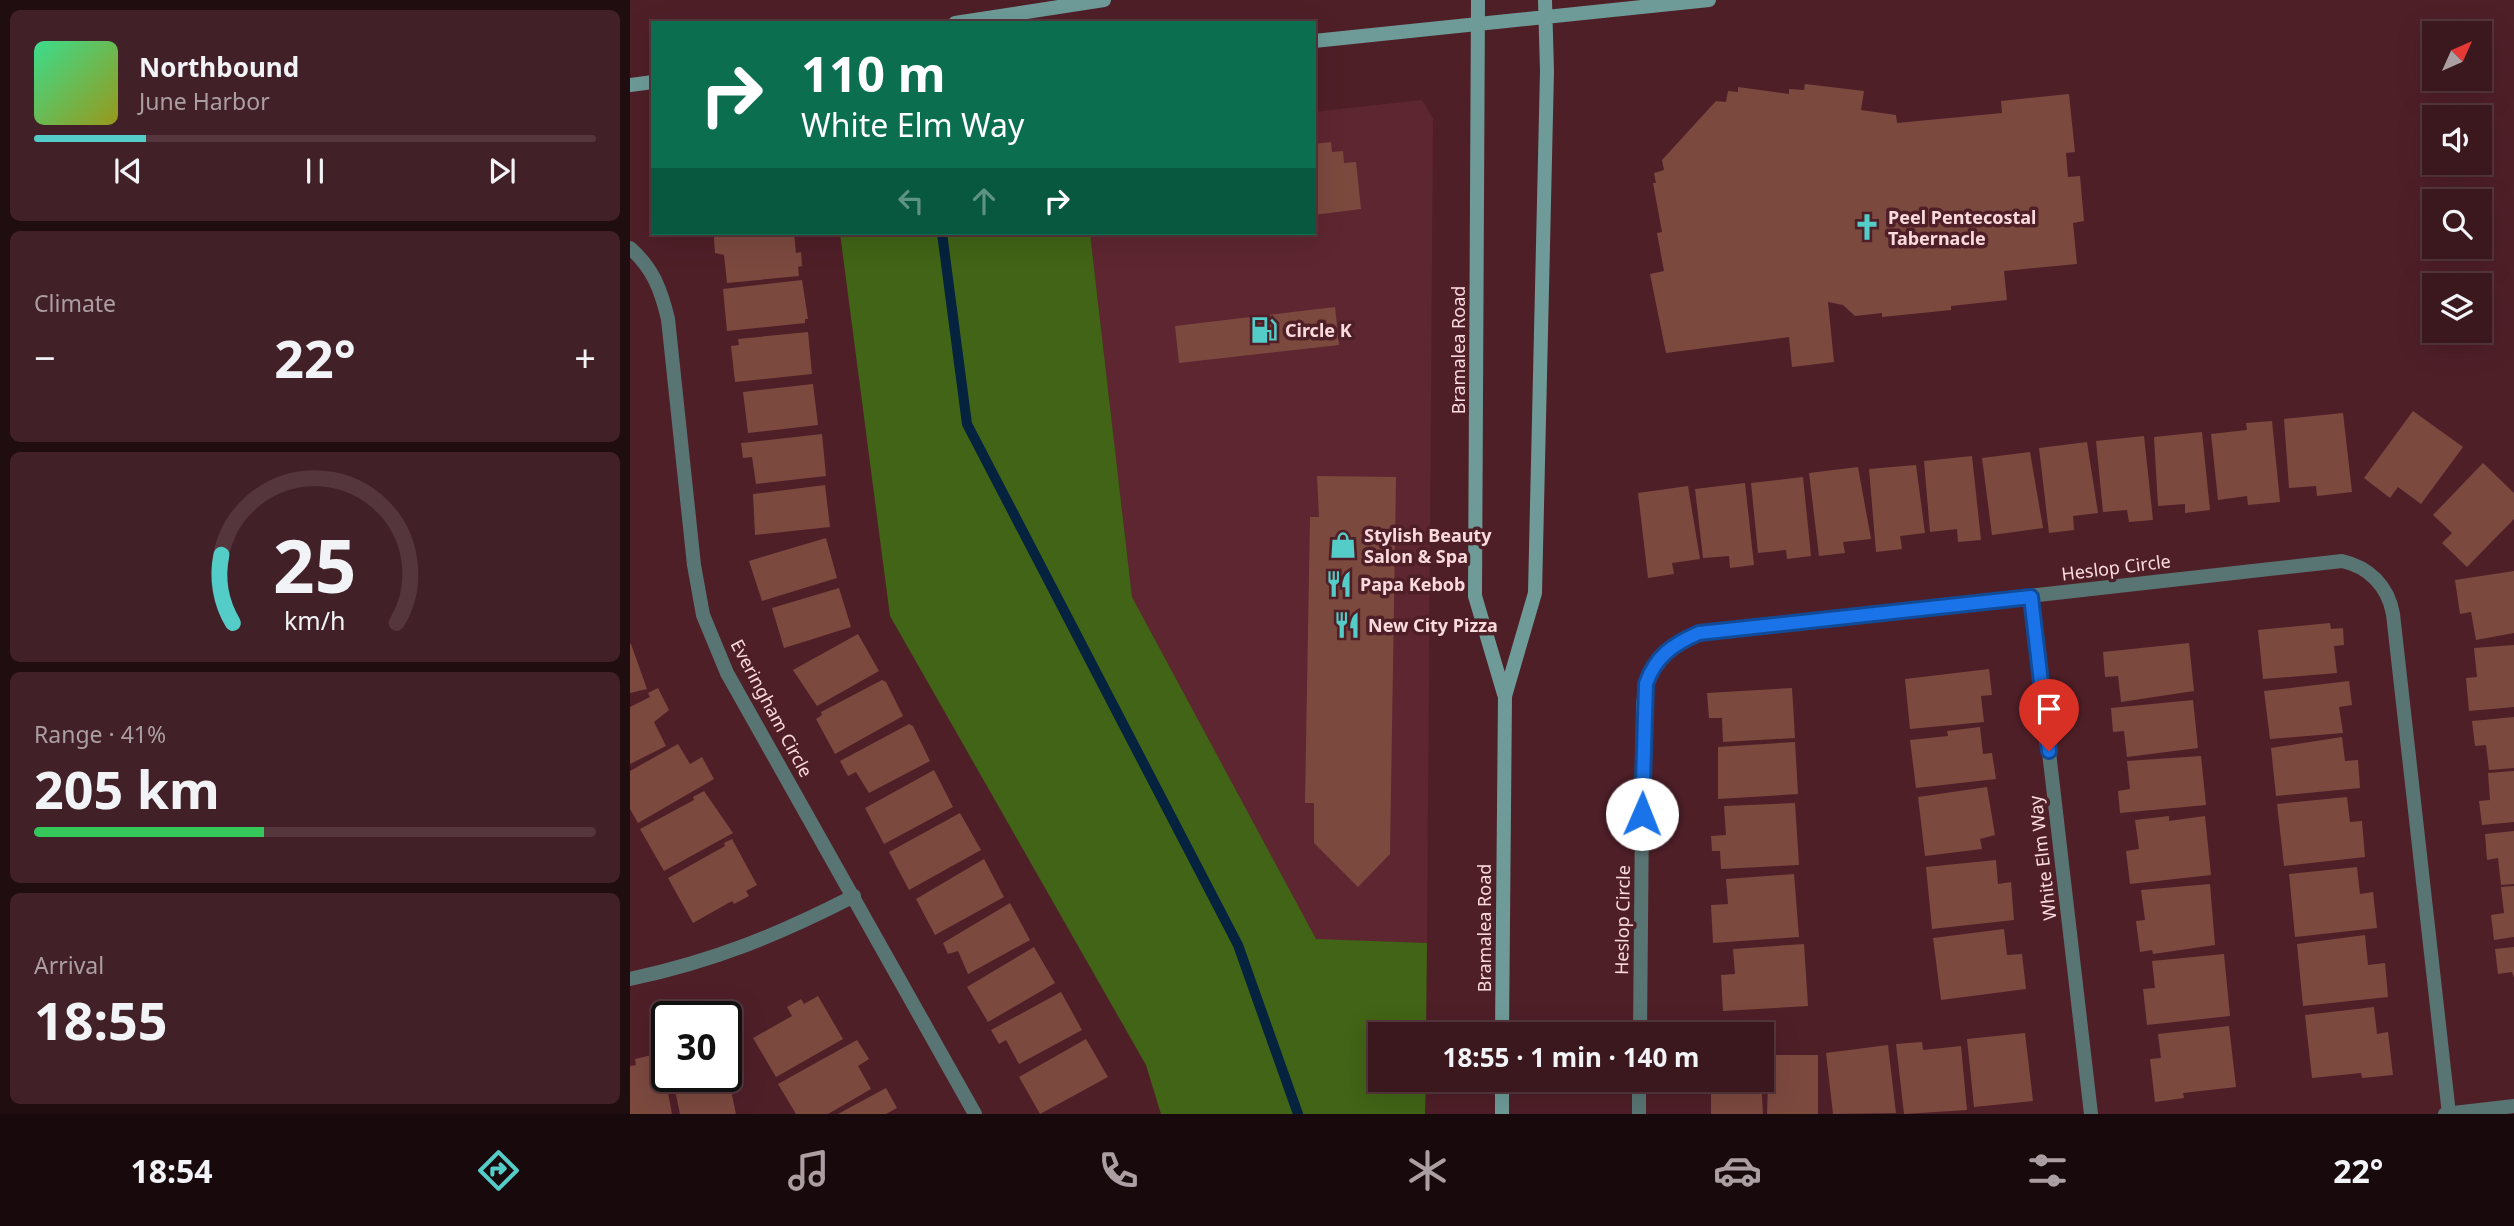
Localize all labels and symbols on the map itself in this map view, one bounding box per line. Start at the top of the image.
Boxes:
north arrow [2422,21,2492,91]
place label: Peel Pentecostal Tabernacle [1888,205,2036,250]
church icon: Peel Pentecostal Tabernacle [1852,212,1882,242]
street label: Bramalea Road [1446,286,1470,414]
fuel station icon: Circle K [1249,315,1279,345]
place label: Circle K [1285,318,1352,342]
place label: Stylish Beauty Salon & Spa [1364,523,1492,568]
shop icon: Stylish Beauty Salon & Spa [1328,530,1358,560]
street label: Heslop Circle [2060,548,2172,586]
restaurant icon: Papa Kebob [1324,569,1354,599]
place label: Papa Kebob [1360,572,1466,596]
restaurant icon: New City Pizza [1332,610,1362,640]
place label: New City Pizza [1368,613,1498,637]
street label: Everingham Circle [726,635,818,781]
pin [2019,679,2079,751]
position arrow [1605,777,1679,851]
street label: White Elm Way [2022,793,2062,922]
street label: Bramalea Road [1472,864,1496,992]
street label: Heslop Circle [1609,865,1635,975]
speed limit sign: 30 [651,1001,742,1092]

